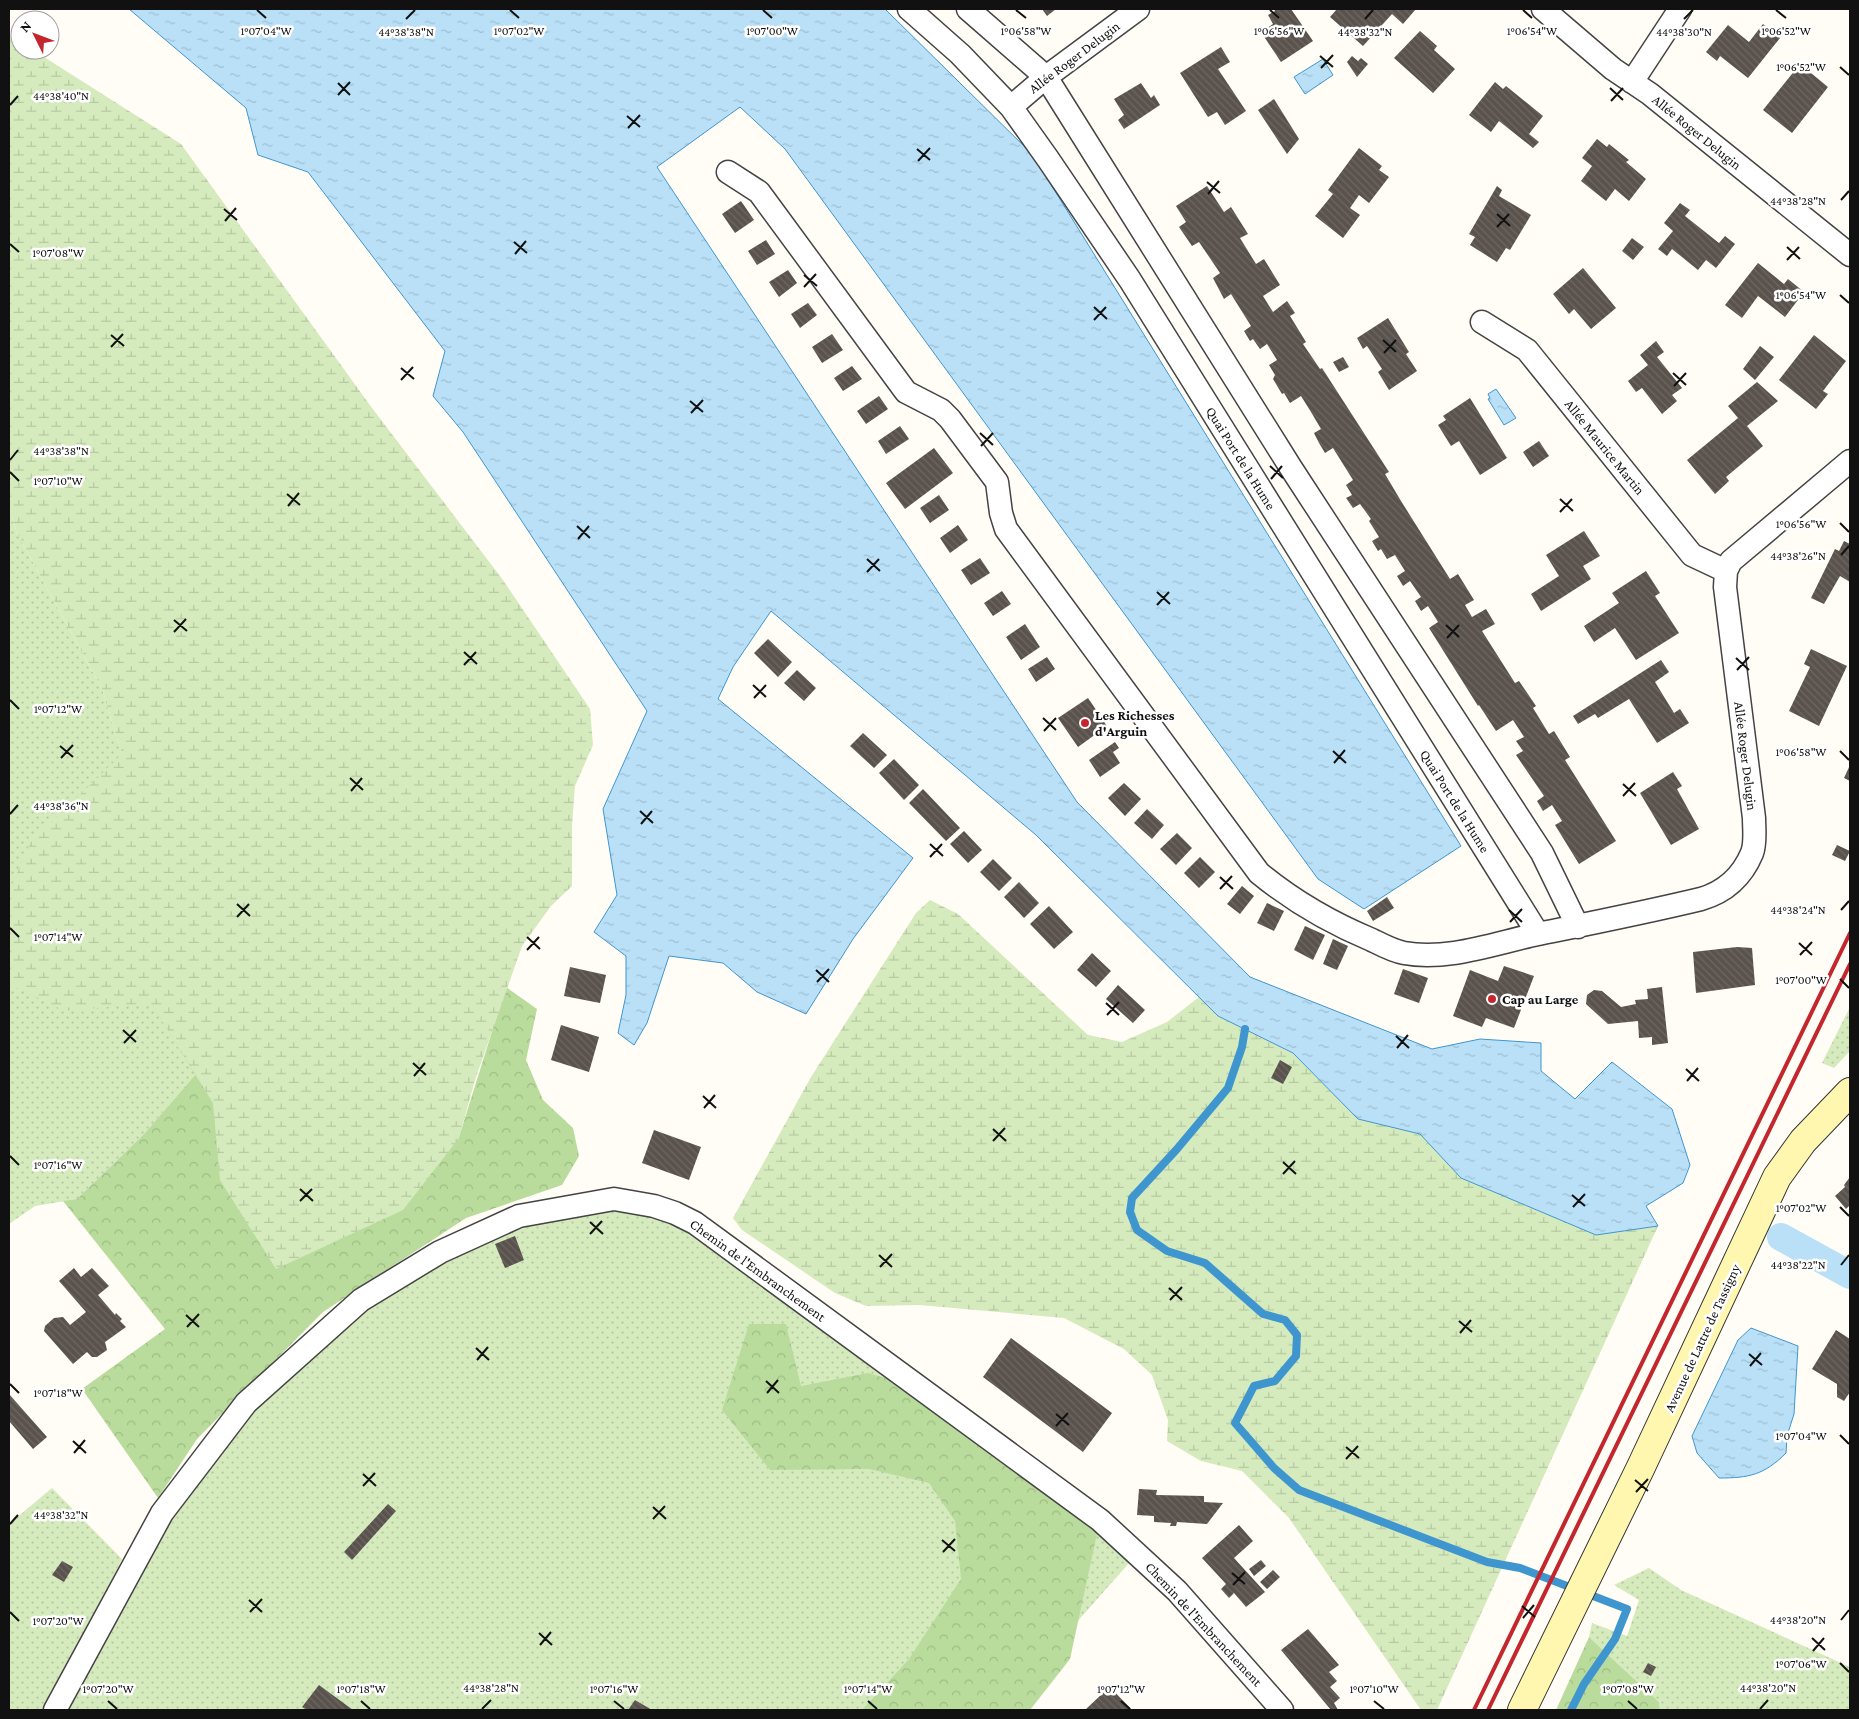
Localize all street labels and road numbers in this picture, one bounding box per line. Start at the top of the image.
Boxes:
street label: Allée Roger Delugin [1025,17,1123,96]
street label: Allée Roger Delugin [1649,91,1745,173]
street label: Allée Maurice Martin [1562,396,1649,498]
street label: Quai Port de la Hume [1203,404,1279,512]
street label: Allée Roger Delugin [1731,701,1761,812]
street label: Quai Port de la Hume [1417,747,1493,855]
street label: Chemin de l'Embranchement [687,1215,829,1325]
street label: Avenue de Lattre de Tassigny [1661,1261,1744,1414]
street label: Chemin de l'Embranchement [1142,1559,1266,1690]

